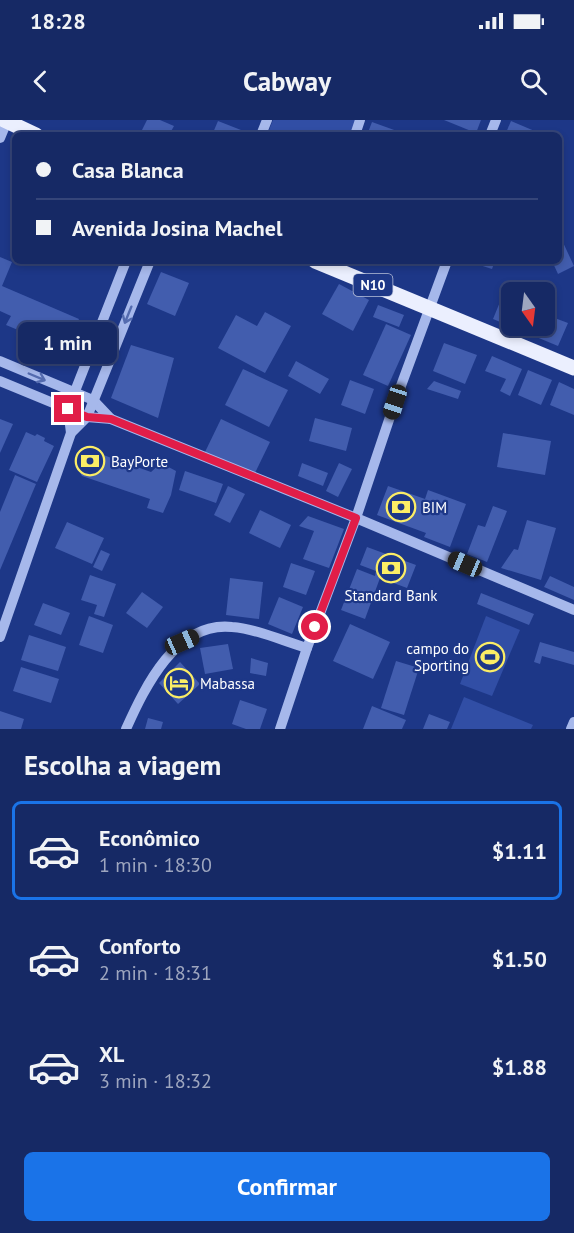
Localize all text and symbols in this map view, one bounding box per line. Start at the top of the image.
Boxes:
text: 18:28 [30,7,86,35]
text: Cabway [243,64,331,98]
icon: back [24,65,57,98]
icon: search [517,65,550,98]
text: Casa Blanca [72,156,184,184]
text: Avenida Josina Machel [72,214,282,242]
road number: N10 [354,274,392,296]
north arrow [501,282,555,336]
map controls [501,282,555,336]
one-way arrow [122,305,133,324]
callout: 1 min [19,322,118,364]
text: 1 min [43,330,92,356]
one-way arrow [28,372,46,383]
car [381,382,409,422]
route end [54,395,81,422]
bank icon: BayPorte [74,445,106,477]
place label: BayPorte [111,452,168,471]
bank icon: BIM [385,491,417,523]
place label: BIM [422,498,447,517]
car [445,549,485,579]
bank icon: Standard Bank [375,552,407,584]
place label: Standard Bank [345,586,438,605]
route start [301,613,328,640]
car [162,626,202,658]
place label: campo do Sporting [406,639,469,675]
sports icon: campo do Sporting [474,641,506,673]
hotel icon: Mabassa [163,667,195,699]
place label: Mabassa [200,674,255,693]
text: Escolha a viagem [24,748,221,782]
icon: car [27,824,81,878]
text: Econômico [99,824,200,852]
text: $1.11 [492,837,547,865]
text: 1 min · 18:30 [99,852,212,878]
icon: car [27,932,81,986]
text: Conforto [99,932,181,960]
text: $1.50 [492,945,547,973]
text: 2 min · 18:31 [99,960,212,986]
icon: car [27,1040,81,1094]
text: XL [99,1040,124,1068]
text: $1.88 [492,1053,547,1081]
text: 3 min · 18:32 [99,1068,212,1094]
button: Confirmar [24,1152,550,1221]

